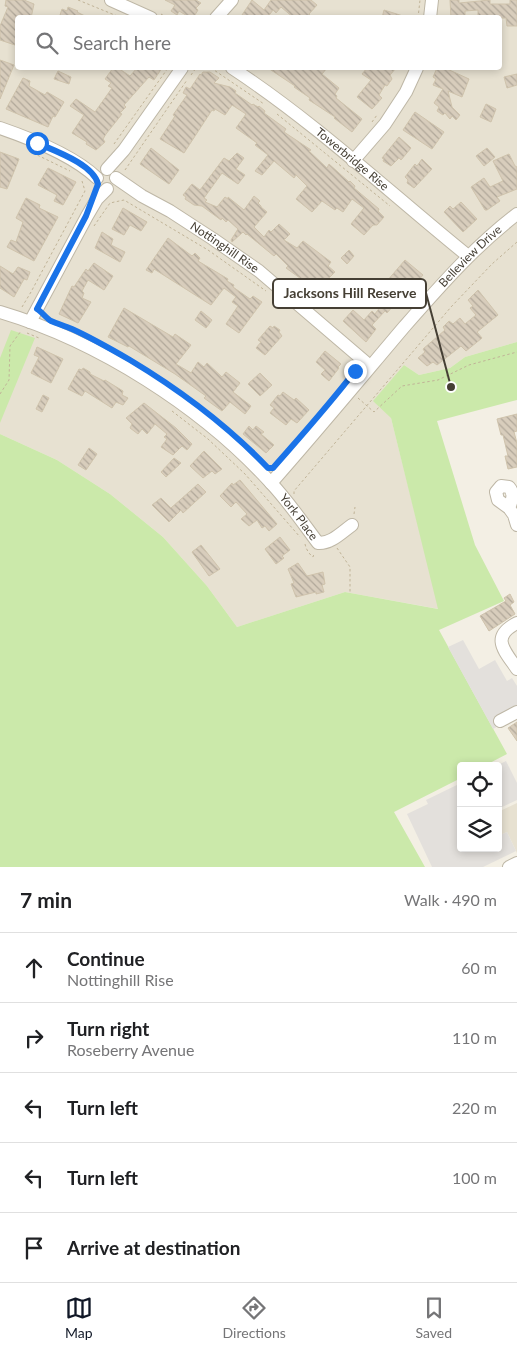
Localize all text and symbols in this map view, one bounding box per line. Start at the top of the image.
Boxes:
search box [15,15,502,70]
icon: search [33,29,61,57]
text: Search here [73,31,171,54]
street label: Towerbridge Rise [313,124,392,194]
route start [26,132,49,155]
street label: Nottinghill Rise [188,218,262,276]
street label: Belleview Drive [435,222,504,290]
callout: Jacksons Hill Reserve [273,279,426,308]
text: Jacksons Hill Reserve [284,284,417,301]
route end [344,360,367,383]
street label: York Place [277,490,321,543]
map controls [457,762,502,852]
button: locate [457,762,502,807]
button: layers [457,807,502,852]
text: 7 min [20,887,72,912]
text: Walk · 490 m [404,890,497,909]
text: Continue [67,947,145,970]
icon: ahead [20,954,48,982]
text: 60 m [461,958,497,977]
text: Nottinghill Rise [67,970,174,989]
text: Turn right [67,1017,149,1040]
icon: right [20,1024,48,1052]
text: 110 m [452,1028,497,1047]
text: Roseberry Avenue [67,1040,194,1059]
icon: left [20,1094,48,1122]
text: Turn left [67,1096,138,1119]
text: 220 m [452,1098,497,1117]
icon: left [20,1164,48,1192]
text: Turn left [67,1166,138,1189]
text: 100 m [452,1168,497,1187]
icon: arrive [20,1234,48,1262]
text: Arrive at destination [67,1236,240,1259]
tab: Map [65,1294,93,1341]
tab: Directions [223,1294,286,1341]
tab: Saved [416,1294,452,1341]

